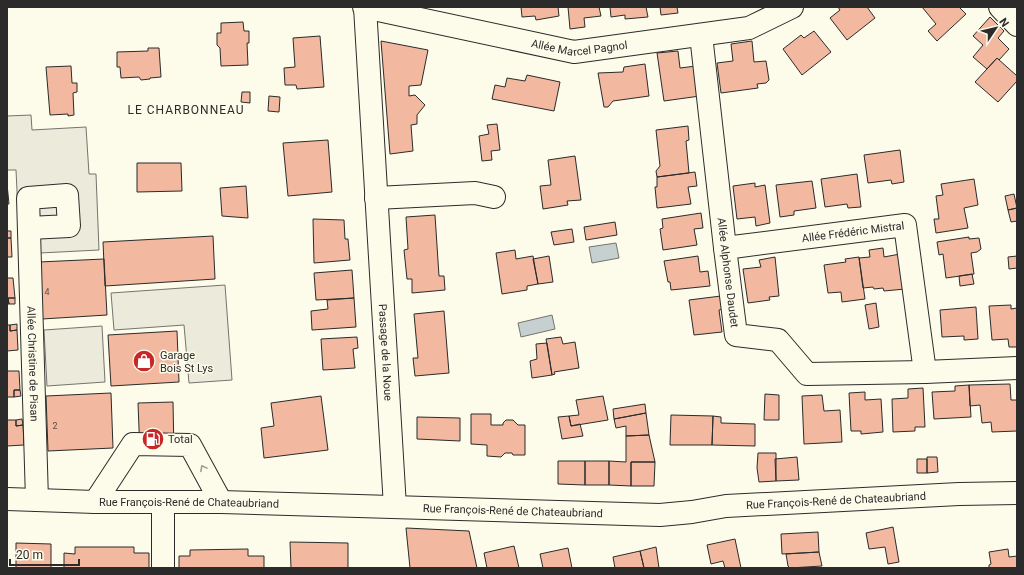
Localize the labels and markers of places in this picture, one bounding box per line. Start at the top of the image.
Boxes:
shop icon: Garage Bois St Lys [131,348,157,374]
place label: Garage Bois St Lys [160,349,213,375]
fuel station icon: Total [140,426,166,452]
place label: Total [168,433,193,446]

